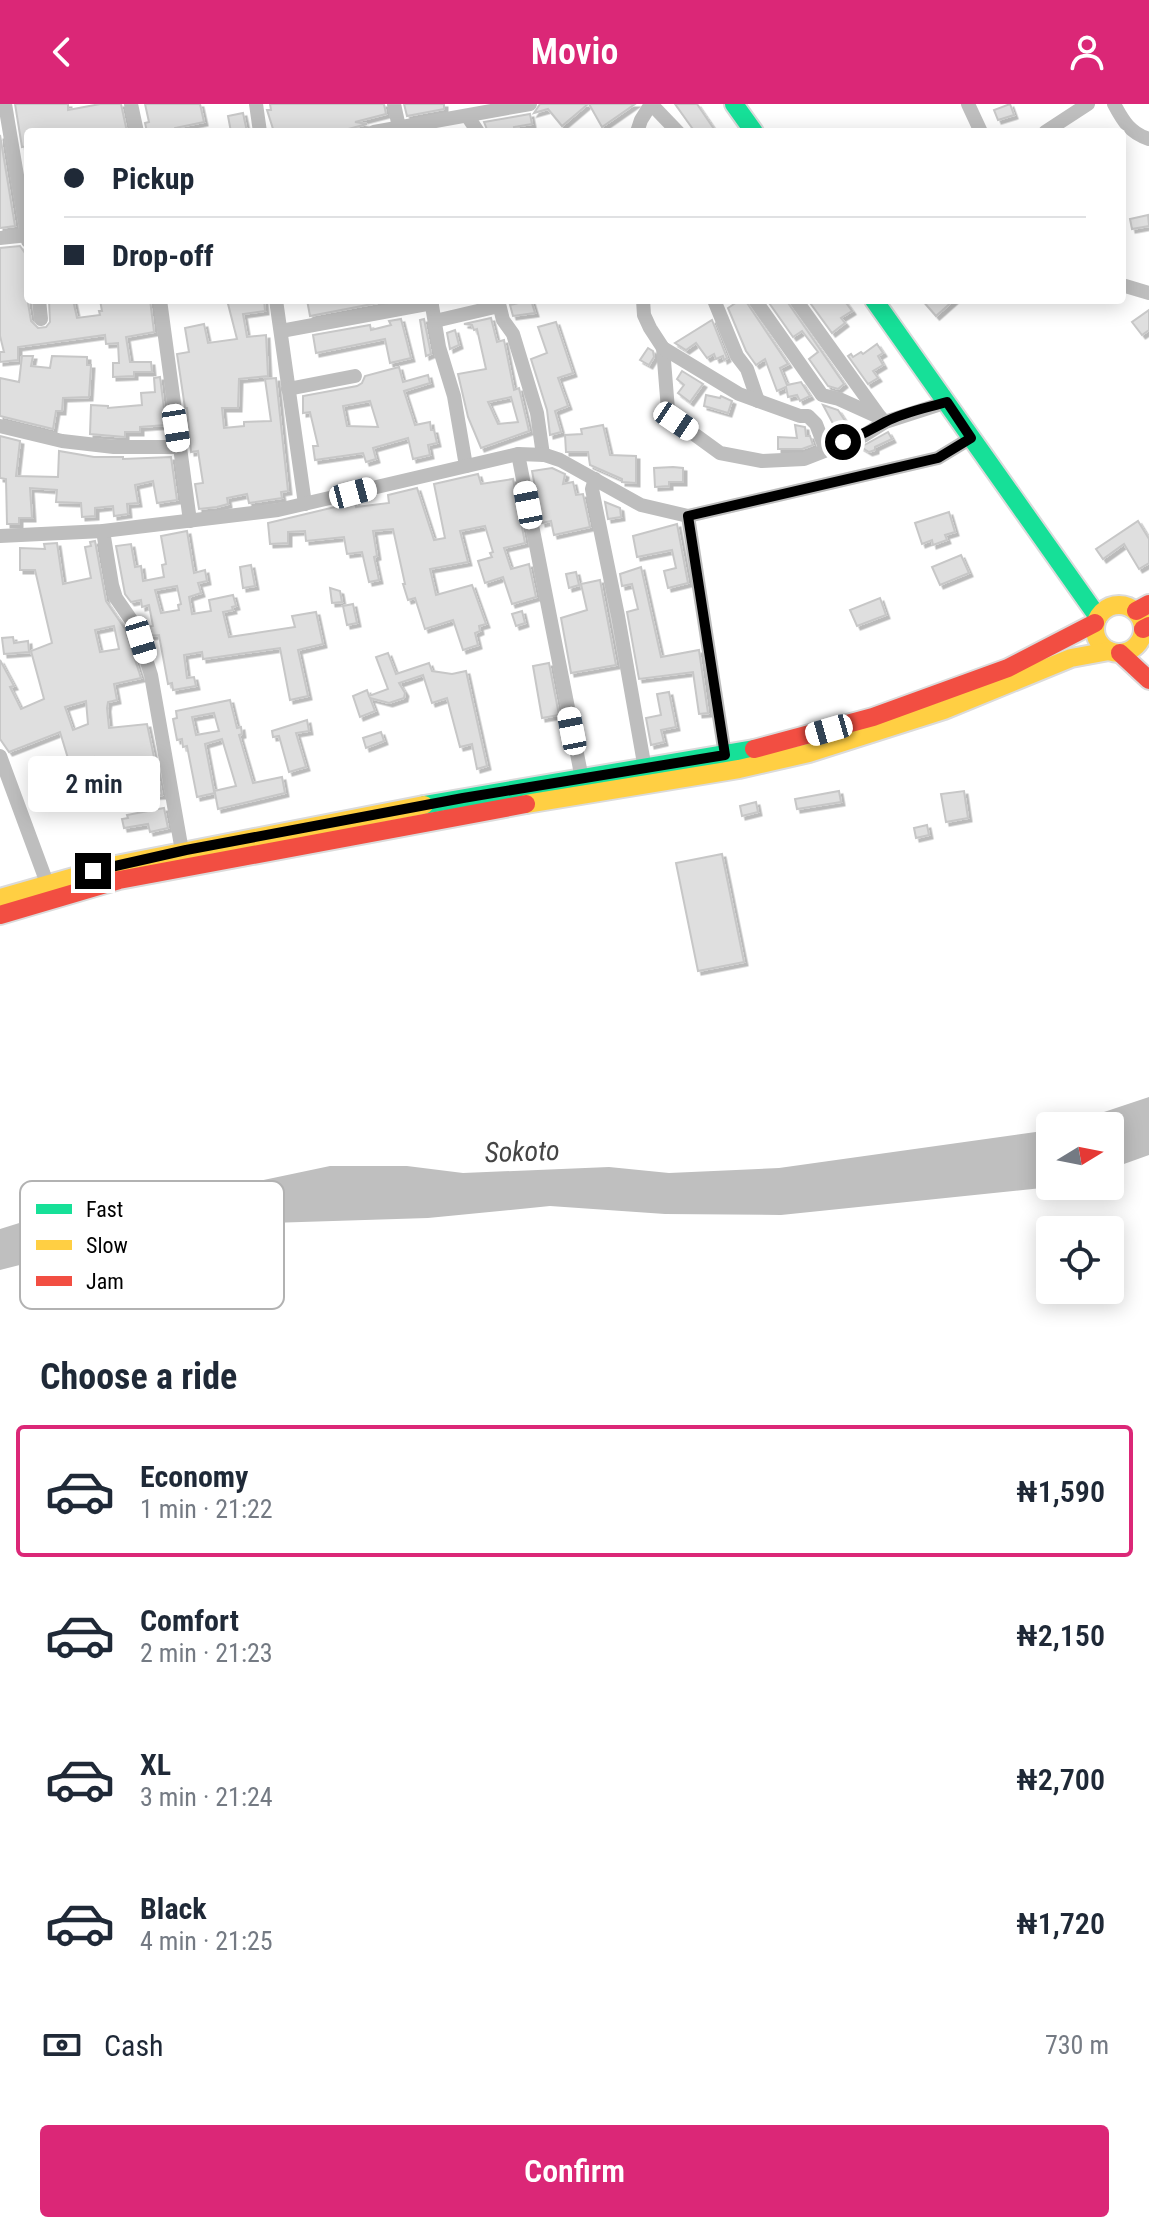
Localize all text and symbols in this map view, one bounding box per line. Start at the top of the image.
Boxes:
icon: back [40,30,84,74]
icon: person [1065,30,1109,74]
text: Movio [531,31,618,73]
text: Pickup [112,161,194,196]
text: Drop-off [112,238,214,273]
car [649,398,703,444]
car [160,402,192,454]
route start [825,424,861,460]
car [327,475,379,511]
car [512,479,544,531]
car [123,614,159,666]
car [556,705,588,757]
car [803,712,855,748]
callout: 2 min [27,755,159,811]
text: 2 min [65,769,123,799]
route end [75,853,111,889]
north arrow [1036,1112,1124,1200]
map controls [1036,1112,1124,1304]
water label: Sokoto [484,1134,560,1169]
legend [20,1181,284,1309]
text: Fast [86,1197,123,1222]
button: locate [1036,1216,1124,1304]
text: Slow [86,1233,128,1258]
text: Jam [86,1269,124,1294]
text: Choose a ride [40,1356,237,1398]
icon: car [44,1455,116,1527]
text: Economy [140,1459,248,1494]
text: ₦1,590 [1016,1474,1105,1509]
text: 1 min · 21:22 [140,1494,273,1524]
icon: car [44,1599,116,1671]
text: Comfort [140,1603,239,1638]
text: ₦2,150 [1016,1618,1105,1653]
text: 2 min · 21:23 [140,1638,273,1668]
icon: car [44,1743,116,1815]
text: XL [140,1747,171,1782]
text: ₦2,700 [1016,1762,1105,1797]
text: 3 min · 21:24 [140,1782,273,1812]
icon: car [44,1887,116,1959]
text: Black [140,1891,207,1926]
text: ₦1,720 [1016,1906,1105,1941]
text: 4 min · 21:25 [140,1926,273,1956]
icon: cash [40,2023,84,2067]
text: Cash [104,2028,164,2063]
text: 730 m [1045,2030,1109,2060]
button: Confirm [40,2125,1109,2217]

